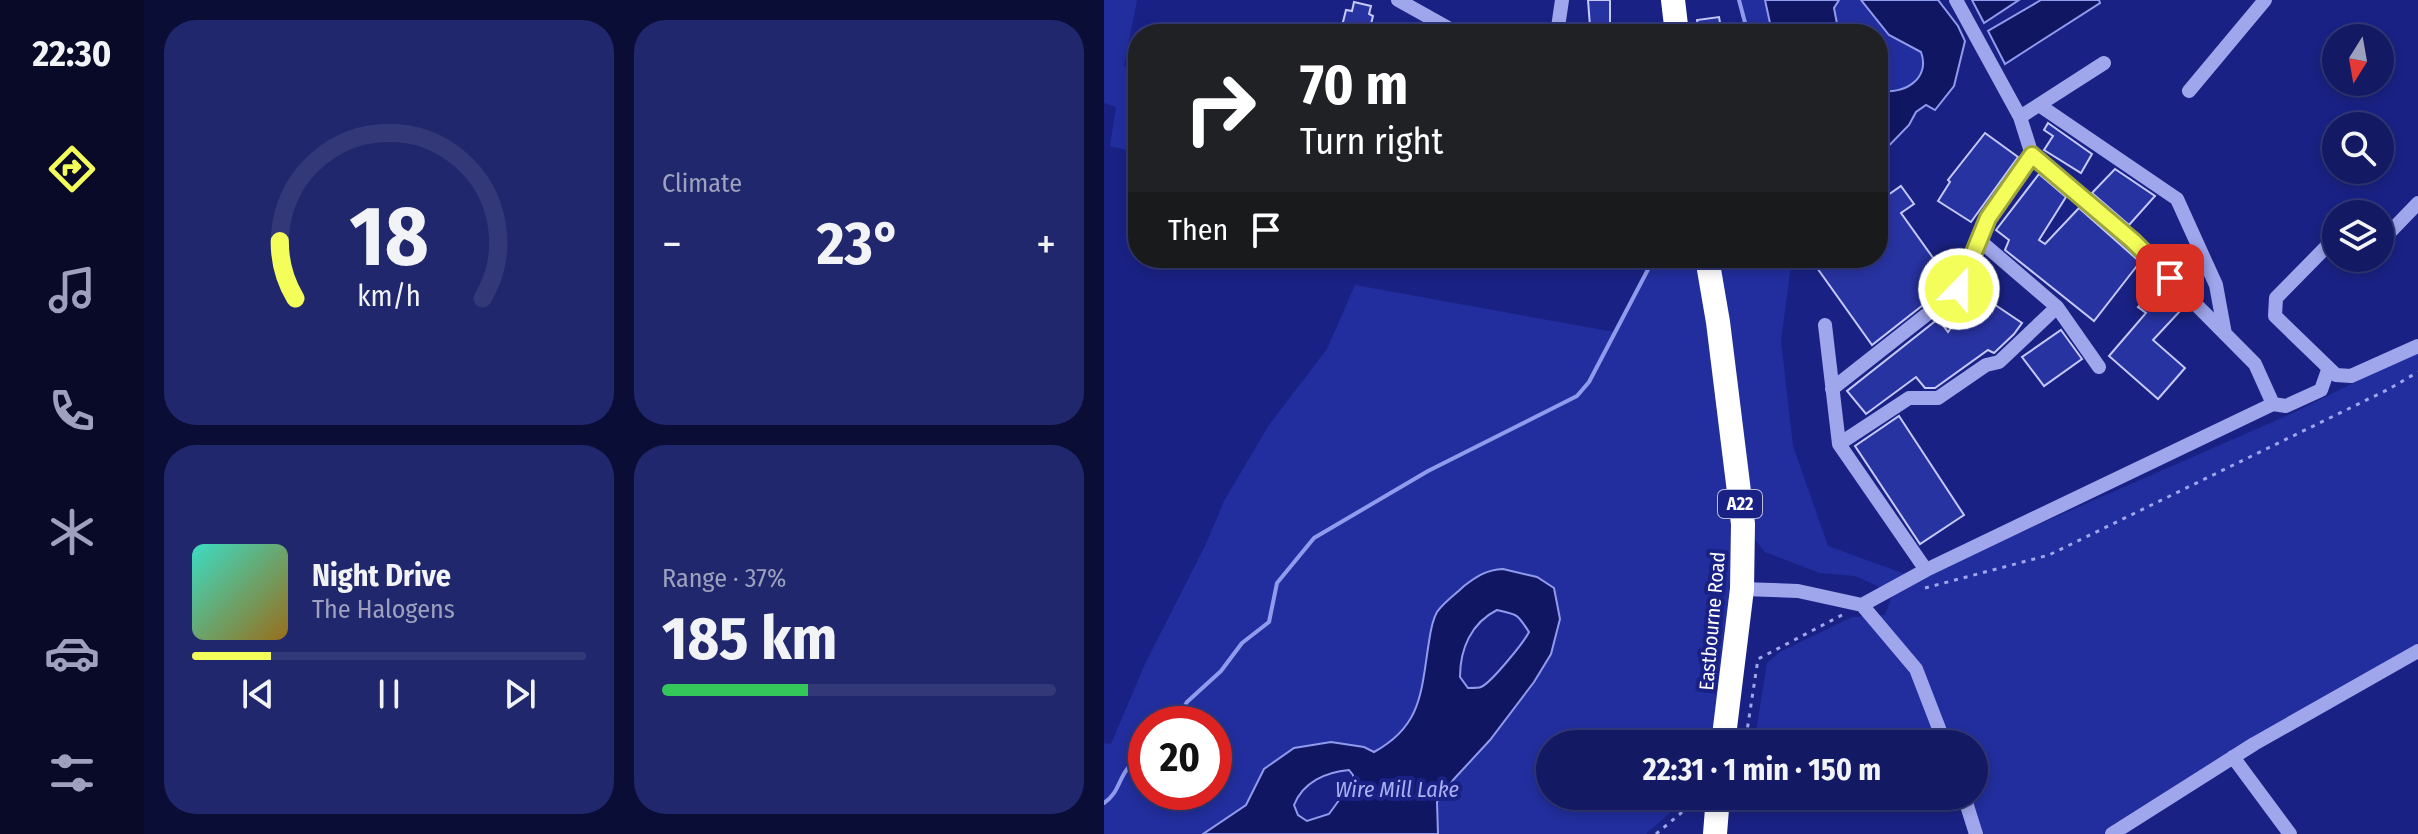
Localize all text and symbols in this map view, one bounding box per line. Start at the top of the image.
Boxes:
north arrow [2322,24,2394,96]
map controls [2322,24,2394,272]
text: 22:30 [33,32,111,76]
text: 70 m [1300,52,1408,119]
icon: right [1168,56,1272,160]
button: search [2322,112,2394,184]
text: Turn right [1300,120,1443,164]
icon: directions [44,141,100,197]
text: Climate [662,168,742,199]
text: 18 [349,186,429,286]
button: layers [2322,200,2394,272]
text: 23° [817,208,901,280]
icon: arrive [1244,208,1288,252]
text: Then [1168,212,1228,248]
text: − [662,218,682,271]
text: + [1036,218,1056,271]
pin [2136,244,2204,312]
position arrow [1917,247,2001,331]
icon: arrive [2148,256,2192,300]
icon: music [44,262,100,318]
text: km/h [357,279,421,314]
icon: phone [44,383,100,439]
road number: A22 [1718,490,1762,518]
icon: climate [44,504,100,560]
street label: Eastbourne Road [1694,551,1730,691]
text: Night Drive [312,558,451,594]
text: Range · 37% [662,563,787,594]
text: The Halogens [312,594,455,625]
text: 185 km [662,603,837,675]
icon: car [44,625,100,681]
icon: previous [236,672,280,716]
icon: pause [367,672,411,716]
icon: next [498,672,542,716]
speed limit sign: 20 [1128,706,1232,810]
icon: filters [44,745,100,801]
text: 22:31 · 1 min · 150 m [1643,752,1881,788]
water label: Wire Mill Lake [1335,776,1459,803]

